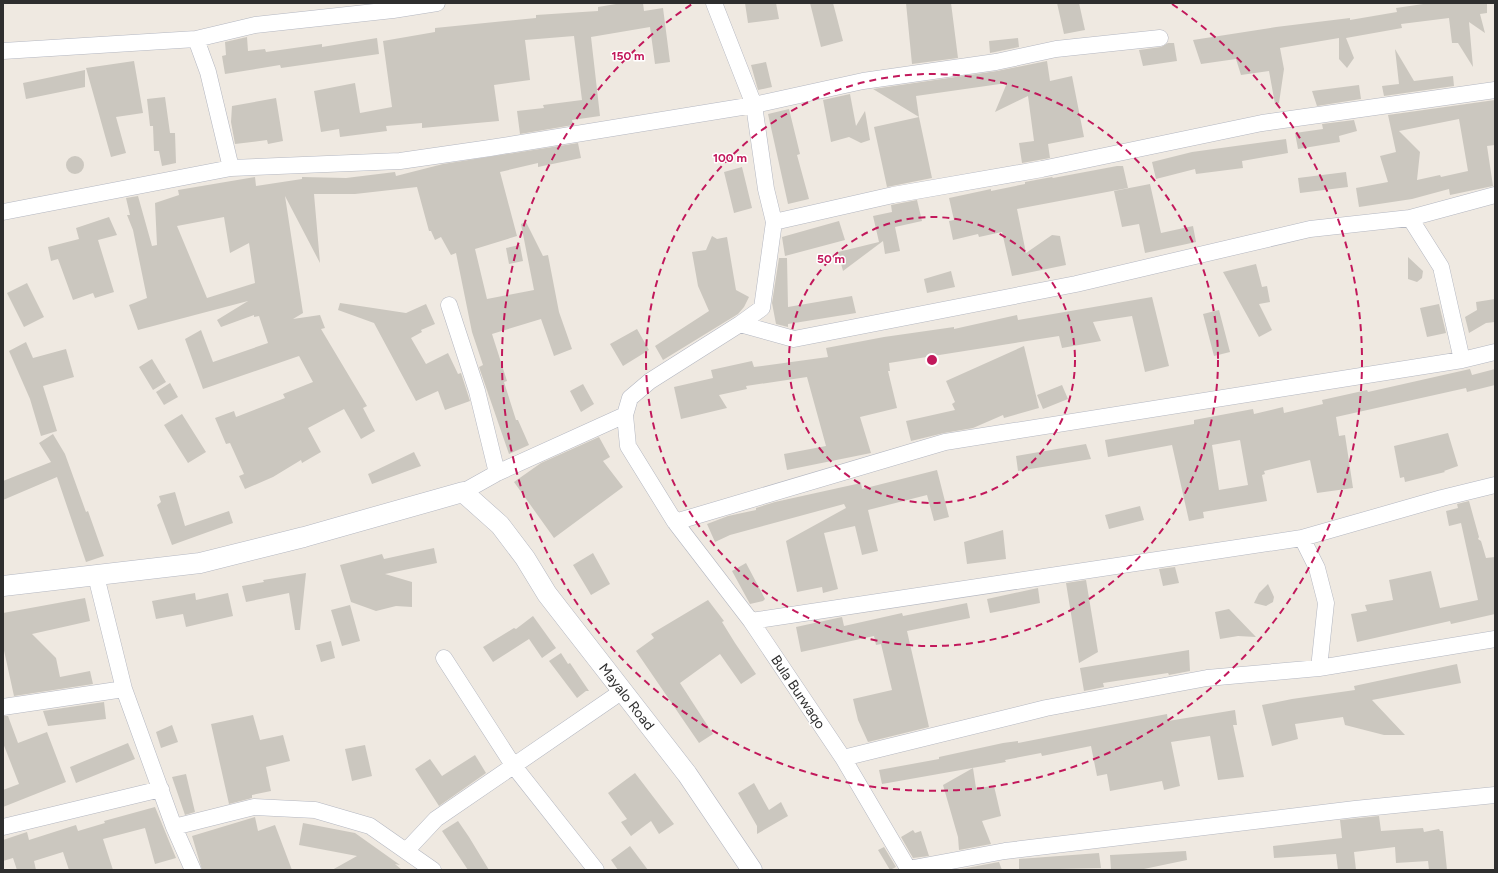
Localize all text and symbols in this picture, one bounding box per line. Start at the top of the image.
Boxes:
text: 150 m [611,49,645,63]
text: 100 m [713,151,747,165]
text: 50 m [817,252,845,266]
centre of rings [925,353,939,367]
street label: Bula Burwaqo [767,652,829,732]
street label: Mayalo Road [596,660,658,734]

